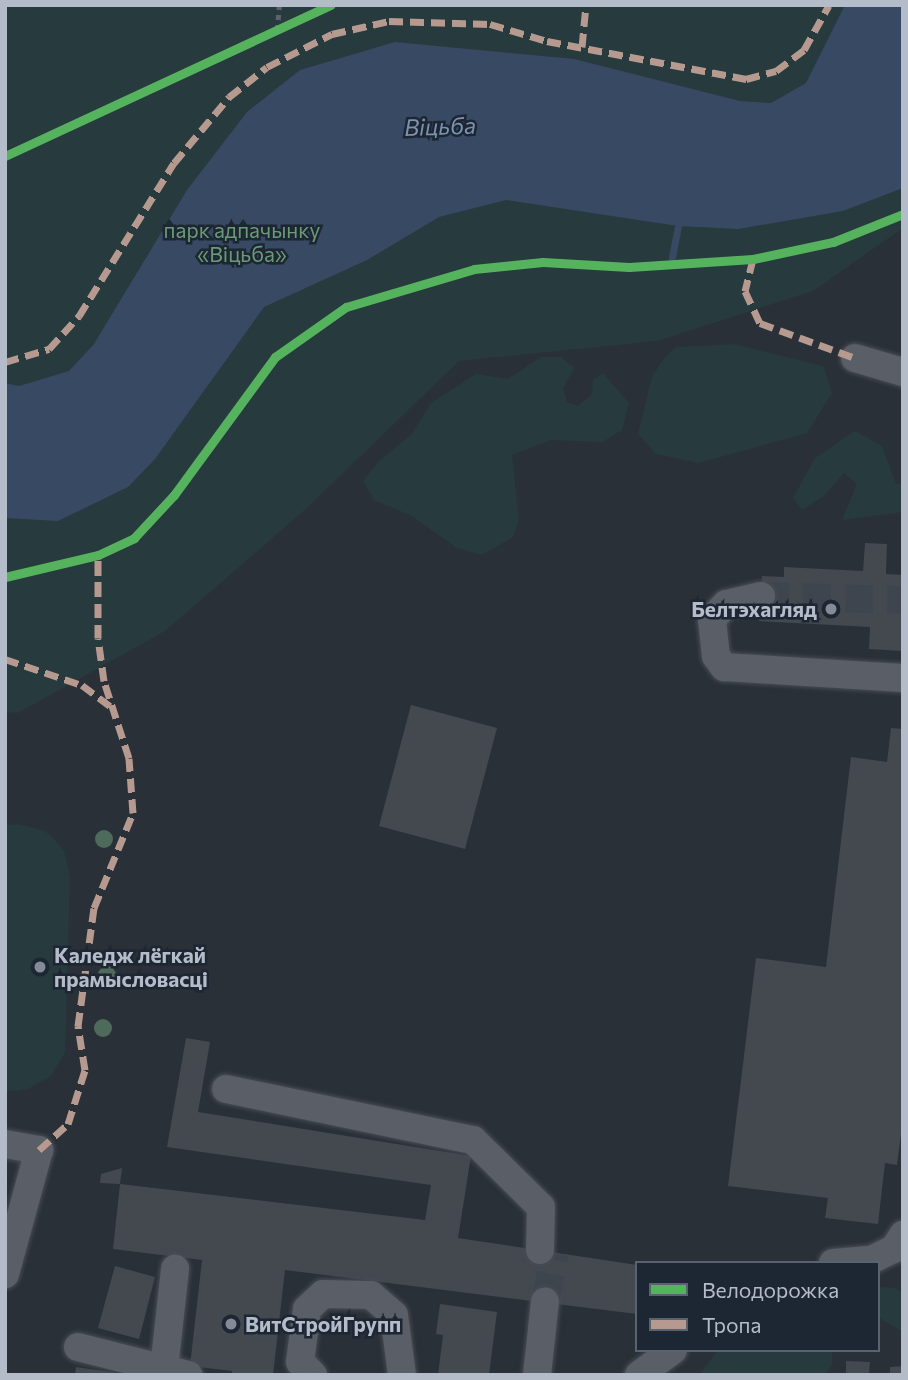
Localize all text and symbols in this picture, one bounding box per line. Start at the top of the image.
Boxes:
water label: Віцьба [404,111,476,141]
park label: парк адпачынку «Віцьба» [164,217,320,267]
place label: Белтэхагляд [691,596,817,622]
marker: Белтэхагляд [823,601,839,617]
place label: Каледж лёгкай прамысловасці [54,942,208,992]
marker: Каледж лёгкай прамысловасці [32,959,48,975]
legend [635,1261,880,1352]
text: Велодорожка [702,1277,839,1302]
place label: ВитСтройГрупп [245,1311,401,1337]
text: Тропа [702,1312,761,1337]
marker: ВитСтройГрупп [223,1316,239,1332]

